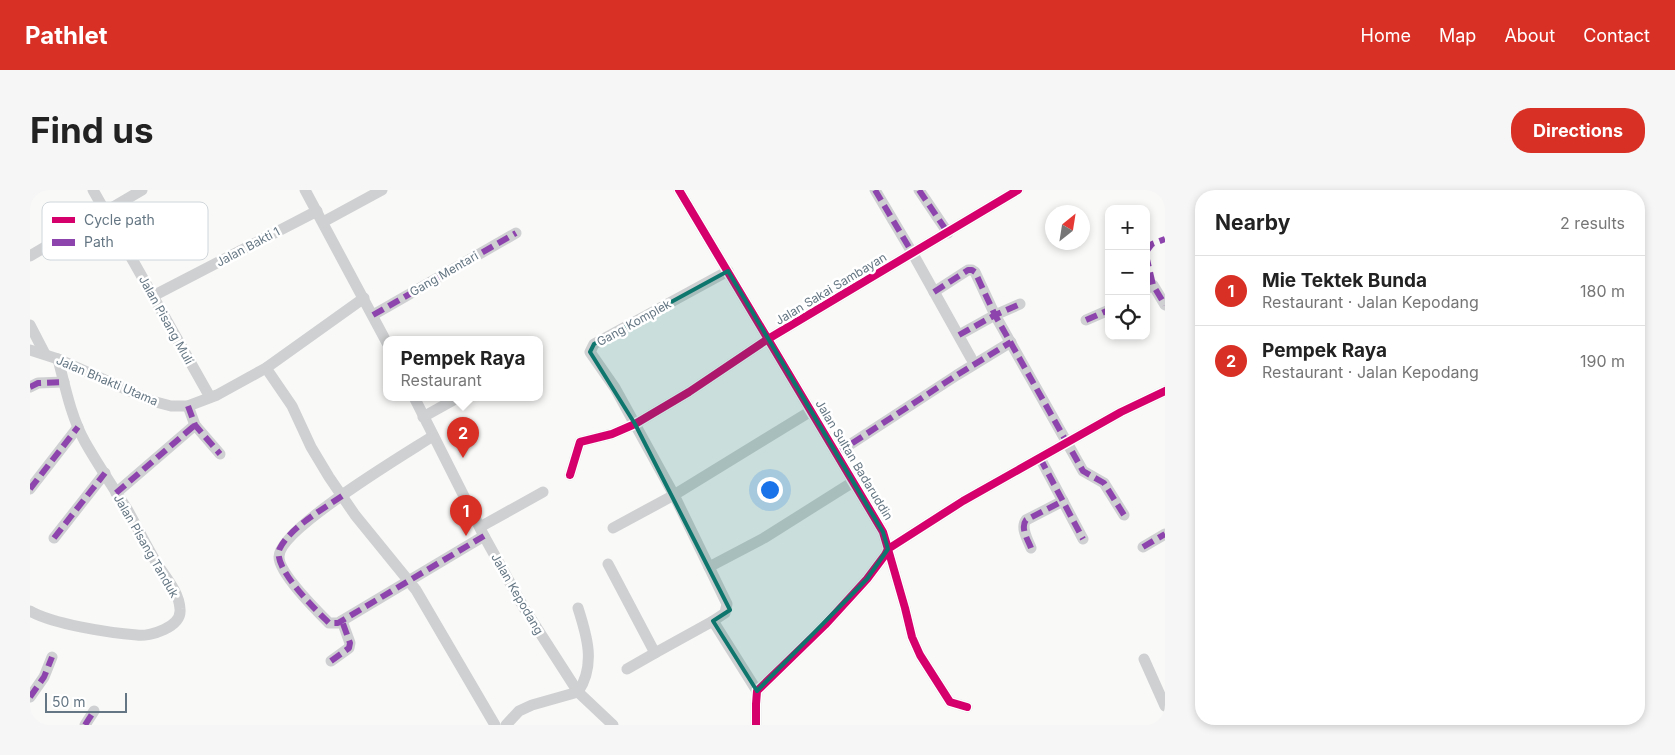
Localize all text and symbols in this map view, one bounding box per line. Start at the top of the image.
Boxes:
text: Pathlet [25,21,108,50]
text: Home [1361,25,1411,46]
text: Map [1439,25,1476,46]
text: About [1504,25,1555,46]
text: Contact [1583,25,1650,46]
button: Directions [1511,108,1645,153]
text: Find us [30,109,154,151]
legend [42,202,208,260]
north arrow [1045,205,1090,250]
map controls [1105,205,1150,340]
button: + [1105,205,1150,250]
text: Nearby [1215,210,1290,235]
text: Cycle path [84,211,155,228]
text: 2 results [1560,213,1625,233]
street label: Jalan Bakti 1 [213,224,282,270]
text: Path [84,233,114,250]
street label: Gang Mentari [407,248,481,299]
street label: Jalan Sakai Sambayan [772,249,889,328]
button: − [1105,250,1150,295]
text: Mie Tektek Bunda [1262,269,1427,292]
street label: Jalan Pisang Muli [136,273,197,367]
text: 1 [1228,281,1234,301]
text: 180 m [1580,281,1625,301]
text: Restaurant · Jalan Kepodang [1262,292,1479,312]
button: locate [1105,295,1150,340]
street label: Gang Komplek [594,296,674,349]
popup [383,336,543,401]
text: Pempek Raya [1262,339,1387,362]
text: Pempek Raya [400,347,526,370]
text: 2 [1226,351,1236,371]
text: 190 m [1580,351,1625,371]
street label: Jalan Bhakti Utama [54,352,160,409]
text: Restaurant · Jalan Kepodang [1262,362,1479,382]
text: Restaurant [400,370,482,390]
street label: Jalan Sultan Badaruddin [813,397,896,523]
pin: 2 [447,417,479,458]
your location [757,477,783,503]
street label: Jalan Pisang Tanduk [111,491,182,600]
pin: 1 [450,495,482,536]
street label: Jalan Kepodang [488,550,547,637]
scale bar [45,690,128,713]
text: 50 m [52,693,86,710]

